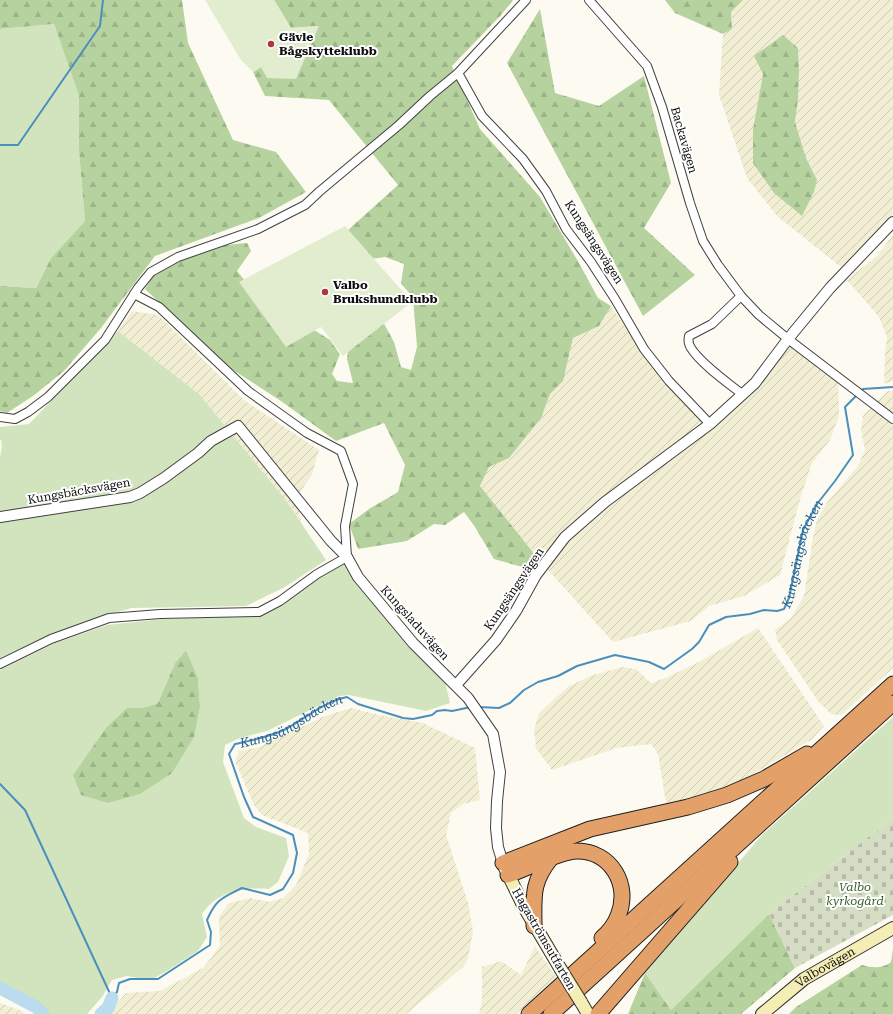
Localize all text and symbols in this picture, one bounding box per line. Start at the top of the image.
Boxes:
place label: Gävle Bågskytteklubb [279,30,377,58]
marker: Gävle Bågskytteklubb [266,39,276,49]
street label: Backavägen [668,105,700,175]
street label: Kungsängsvägen [562,198,626,287]
place label: Valbo Brukshundklubb [333,278,437,306]
marker: Valbo Brukshundklubb [320,287,330,297]
street label: Kungsbäcksvägen [27,475,132,507]
water label: Kungsängsbäcken [778,497,825,611]
street label: Kungsängsvägen [481,545,547,633]
street label: Kungsladuvägen [378,583,452,663]
water label: Kungsängsbäcken [237,691,345,750]
park label: Valbo kyrkogård [826,880,884,908]
street label: Hagaströmsutfarten [509,886,579,993]
street label: Valbovägen [793,944,858,990]

